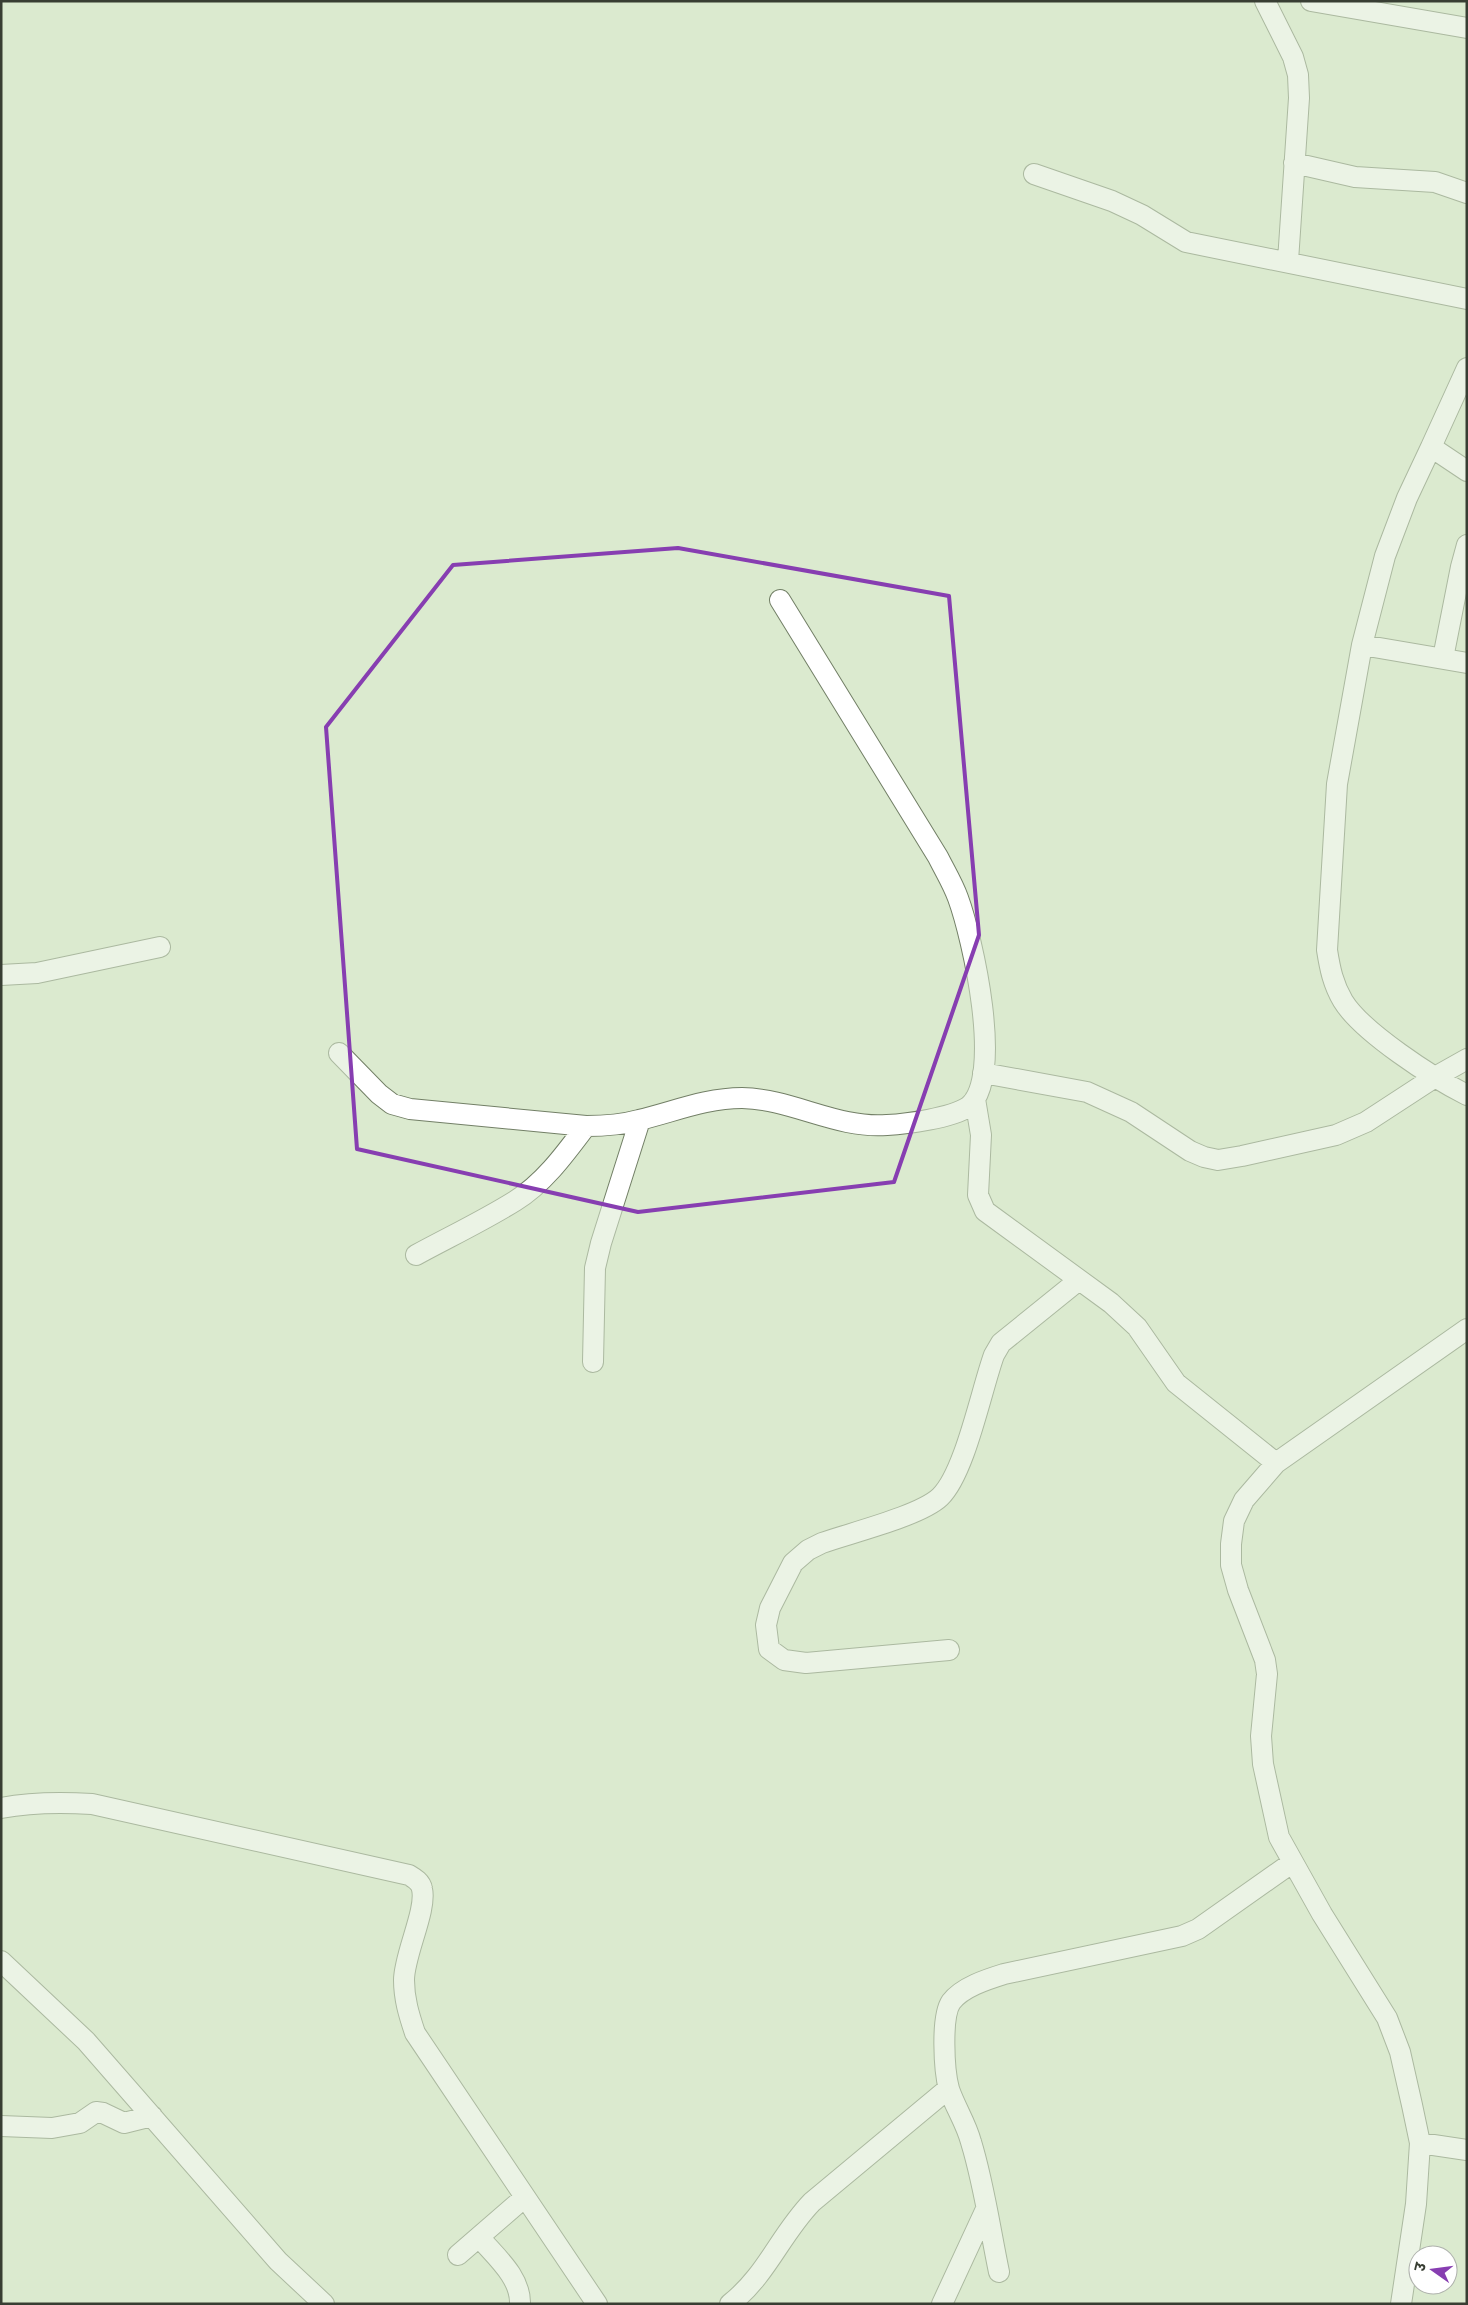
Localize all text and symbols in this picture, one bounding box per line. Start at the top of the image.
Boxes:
north arrow [1408,2245,1458,2295]
text: उ [1409,2260,1431,2274]

